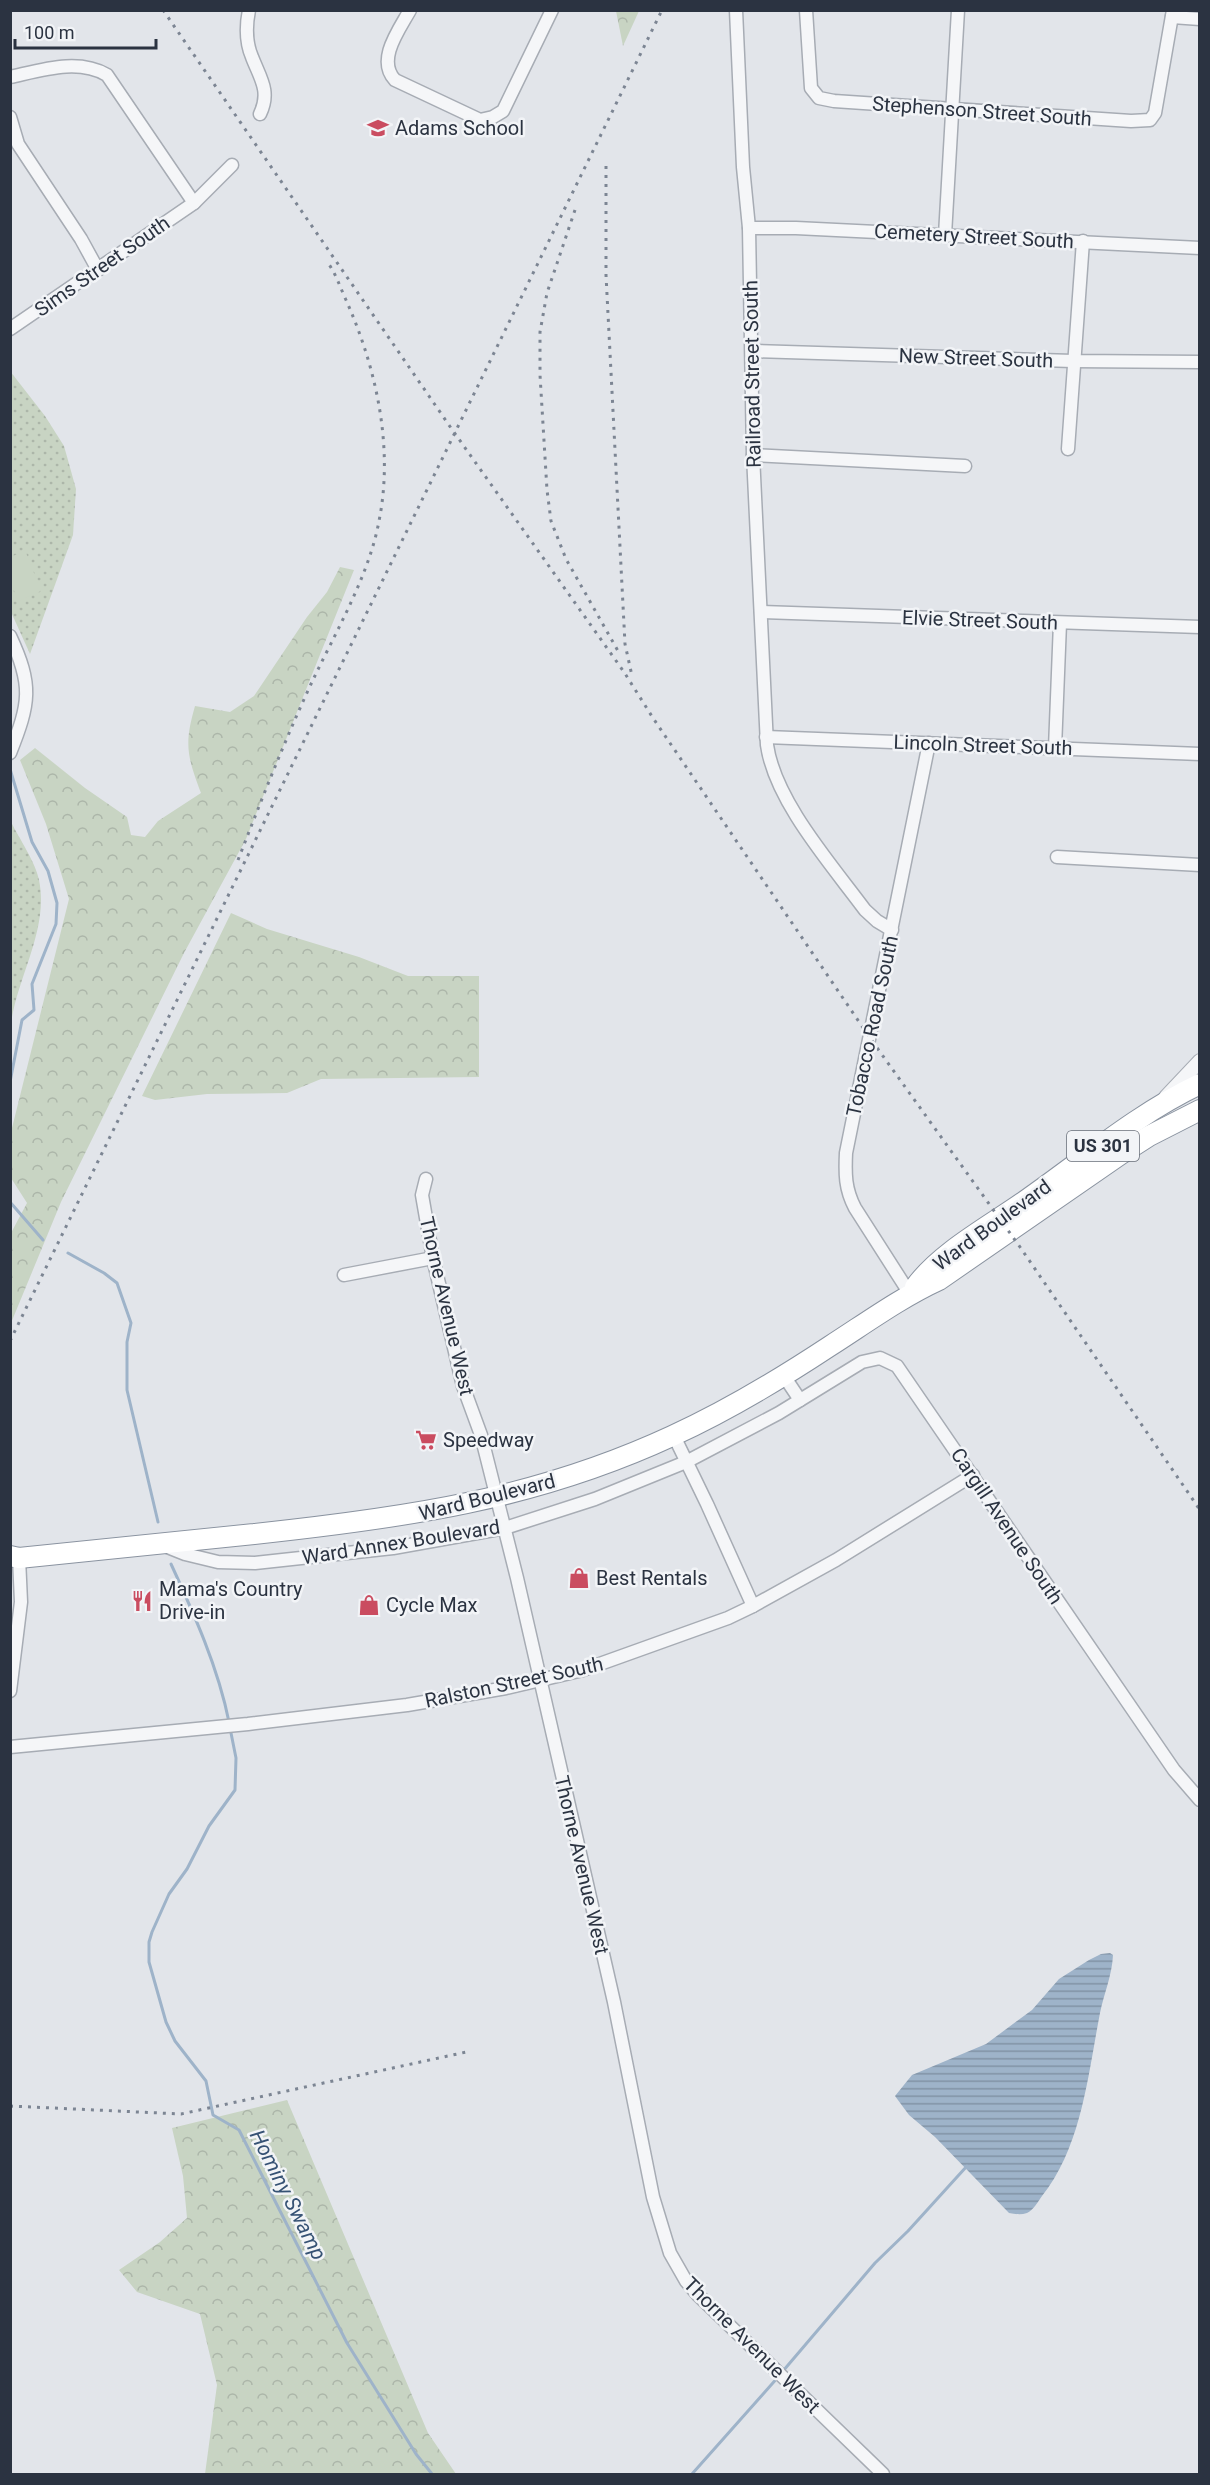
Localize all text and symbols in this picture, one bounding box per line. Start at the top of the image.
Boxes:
scale bar [15,12,156,50]
text: 100 m [24,22,75,43]
street label: Stephenson Street South [871,91,1093,131]
school or university icon: Adams School [366,116,390,140]
place label: Adams School [395,116,524,140]
street label: Sims Street South [30,211,174,321]
street label: Cemetery Street South [874,219,1074,253]
street label: Railroad Street South [738,280,766,468]
street label: New Street South [898,343,1054,373]
street label: Elvie Street South [902,605,1058,635]
street label: Lincoln Street South [893,730,1073,760]
street label: Tobacco Road South [841,933,903,1119]
road number: US 301 [1067,1131,1139,1161]
street label: Ward Boulevard [928,1174,1056,1276]
street label: Thorne Avenue West [415,1214,479,1398]
supermarket icon: Speedway [414,1428,438,1452]
place label: Speedway [443,1428,534,1452]
street label: Cargill Avenue South [946,1443,1068,1609]
street label: Ward Boulevard [416,1468,558,1526]
street label: Ward Annex Boulevard [300,1514,502,1570]
shop icon: Best Rentals [567,1566,591,1590]
place label: Best Rentals [596,1566,707,1590]
place label: Mama's Country Drive-in [159,1577,303,1624]
restaurant icon: Mama's Country Drive-in [130,1589,154,1613]
shop icon: Cycle Max [357,1593,381,1617]
place label: Cycle Max [386,1593,478,1617]
street label: Ralston Street South [423,1651,605,1713]
street label: Thorne Avenue West [550,1773,614,1957]
water label: Hominy Swamp [245,2126,331,2264]
street label: Thorne Avenue West [679,2272,825,2418]

